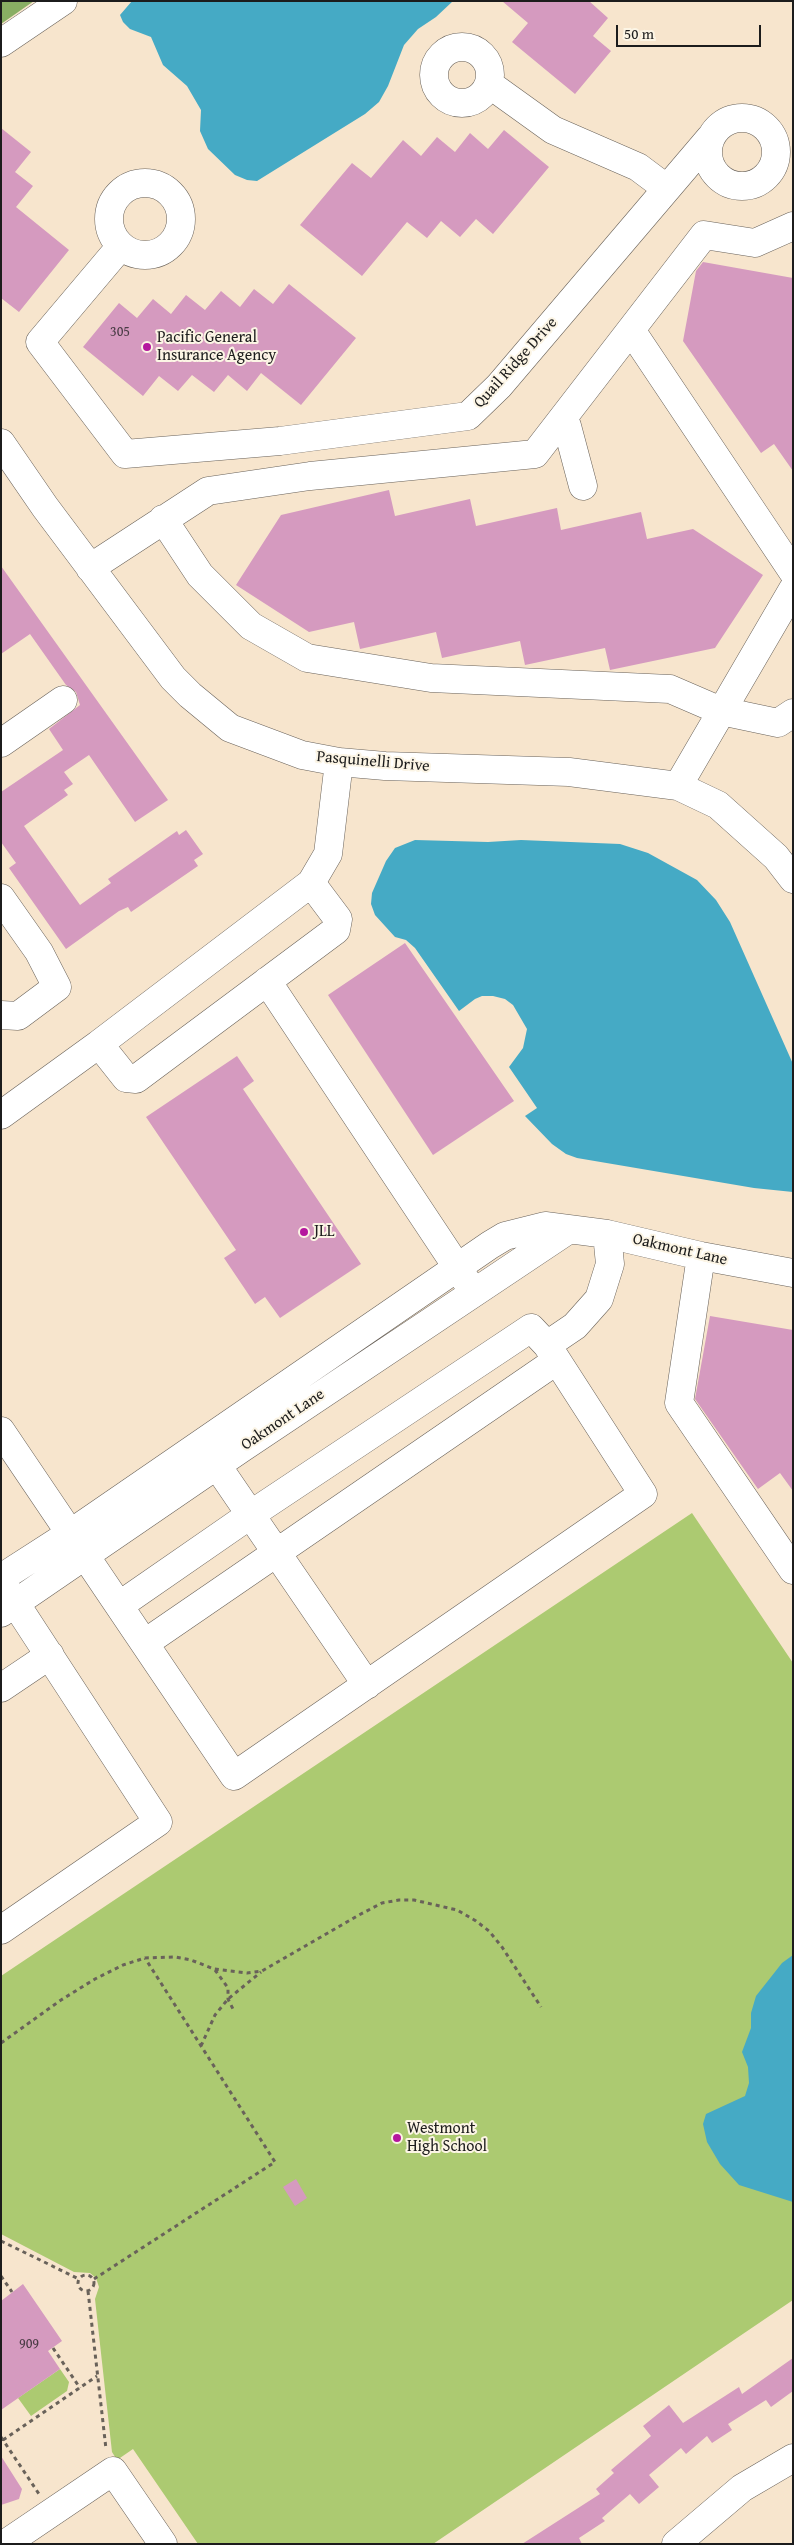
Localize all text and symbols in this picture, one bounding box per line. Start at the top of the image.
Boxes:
scale bar [619,15,764,47]
text: 50 m [624,23,654,44]
street label: Quail Ridge Drive [470,314,562,412]
house number: 305 [110,324,130,340]
place label: Pacific General Insurance Agency [157,328,276,366]
marker: Pacific General Insurance Agency [141,341,153,353]
street label: Pasquinelli Drive [316,747,430,777]
place label: JLL [314,1222,335,1242]
marker: JLL [298,1226,310,1238]
street label: Oakmont Lane [631,1230,729,1270]
street label: Oakmont Lane [238,1385,328,1455]
place label: Westmont High School [407,2119,487,2157]
marker: Westmont High School [391,2132,403,2144]
house number: 909 [19,2336,39,2352]

